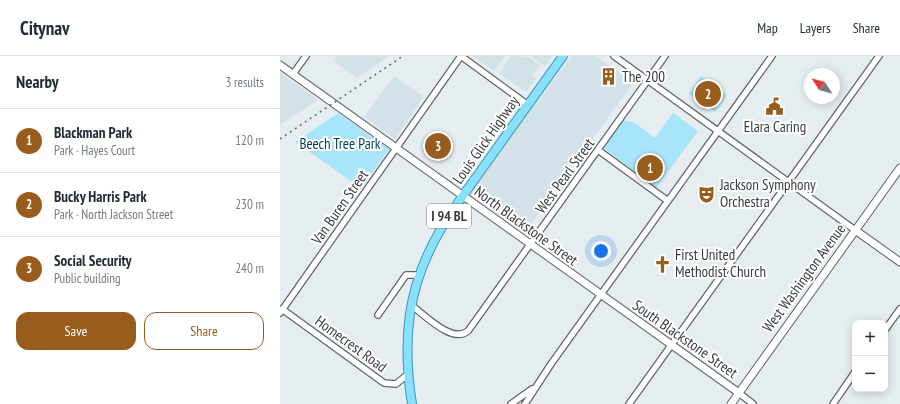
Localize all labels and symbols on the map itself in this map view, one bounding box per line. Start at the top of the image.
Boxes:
building icon: The 200 [599,67,619,87]
place label: The 200 [622,67,665,86]
north arrow [804,68,840,104]
pin: 2 [695,79,721,109]
street label: Louis Glick Highway [448,92,523,187]
public building icon: Elara Caring [765,96,785,116]
place label: Elara Caring [744,117,806,136]
pin: 3 [425,131,451,161]
park label: Beech Tree Park [299,134,381,153]
street label: West Pearl Street [531,134,598,217]
pin: 1 [637,153,663,183]
street label: Van Buren Street [306,166,372,249]
place label: Jackson Symphony Orchestra [719,175,816,211]
street label: North Blackstone Street [471,182,582,269]
theatre icon: Jackson Symphony Orchestra [697,184,717,204]
road number: I 94 BL [427,204,471,228]
street label: West Washington Avenue [758,220,849,336]
your location [591,241,611,261]
place label: First United Methodist Church [675,245,766,281]
church icon: First United Methodist Church [652,254,672,274]
street label: South Blackstone Street [629,295,741,382]
street label: Homecrest Road [312,311,391,376]

